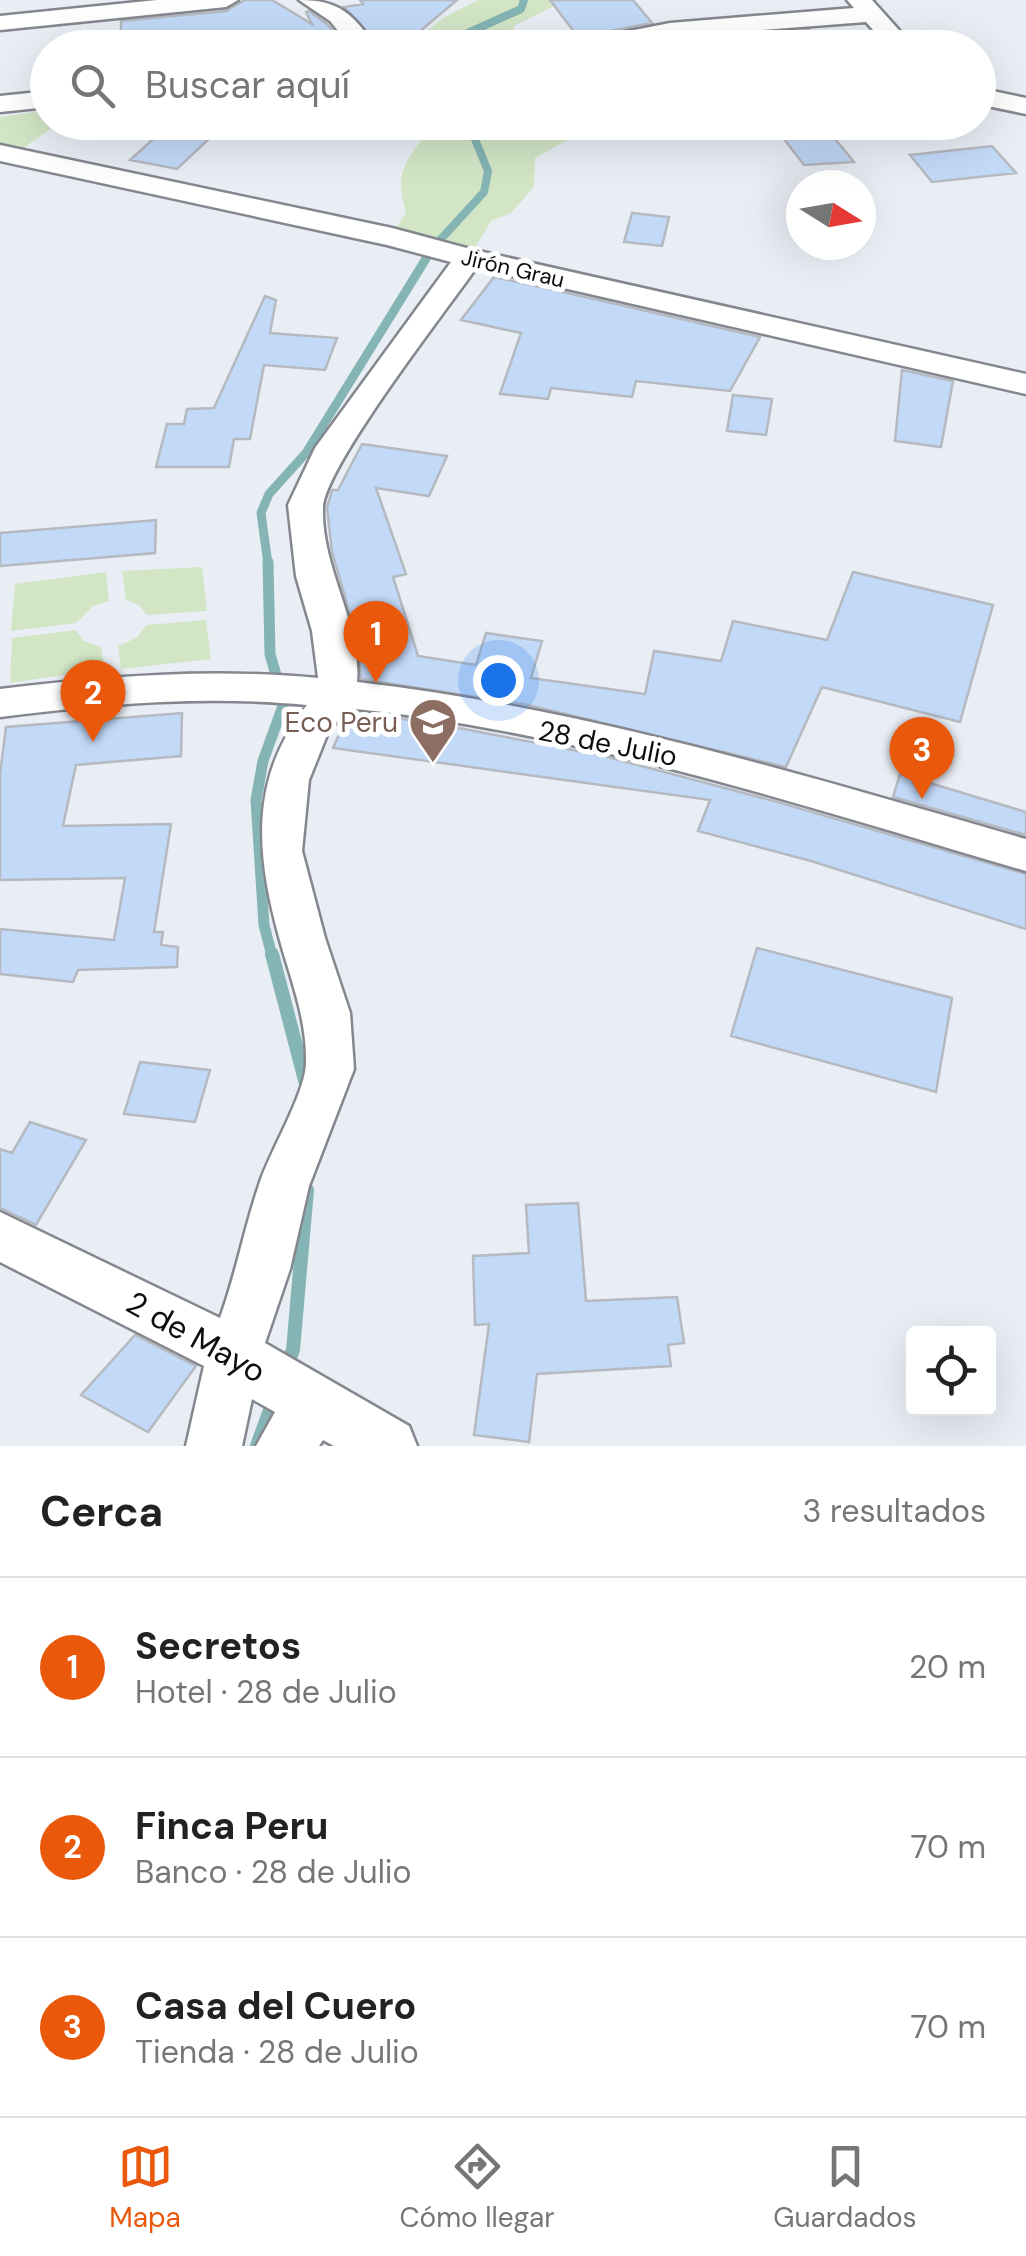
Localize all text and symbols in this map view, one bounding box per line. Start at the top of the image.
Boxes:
search box [30,30,996,140]
icon: search [65,58,120,113]
text: Buscar aquí [145,60,350,110]
north arrow [786,170,876,260]
street label: Jirón Grau [458,243,567,294]
pin: 1 [344,600,408,683]
your location [473,655,524,706]
pin: 2 [61,660,126,742]
school or university icon: Eco Peru [407,696,459,764]
place label: Eco Peru [284,704,398,741]
street label: 28 de Julio [535,712,680,775]
pin: 3 [890,716,954,799]
street label: 2 de Mayo [119,1282,273,1392]
map controls [906,1326,996,1416]
button: locate [906,1326,996,1416]
text: Cerca [40,1484,163,1539]
text: 3 resultados [803,1490,986,1532]
text: Secretos [135,1621,301,1671]
text: 1 [67,1646,78,1688]
text: 20 m [909,1646,986,1688]
text: Hotel · 28 de Julio [135,1671,397,1713]
text: Finca Peru [135,1801,328,1851]
text: 2 [63,1826,82,1868]
text: 70 m [910,1826,986,1868]
text: Banco · 28 de Julio [135,1851,411,1893]
text: Casa del Cuero [135,1981,416,2031]
text: 3 [63,2006,82,2048]
text: 70 m [910,2006,986,2048]
text: Tienda · 28 de Julio [135,2031,419,2073]
tab: Mapa [109,2139,181,2236]
tab: Cómo llegar [399,2139,555,2236]
tab: Guardados [773,2139,917,2236]

